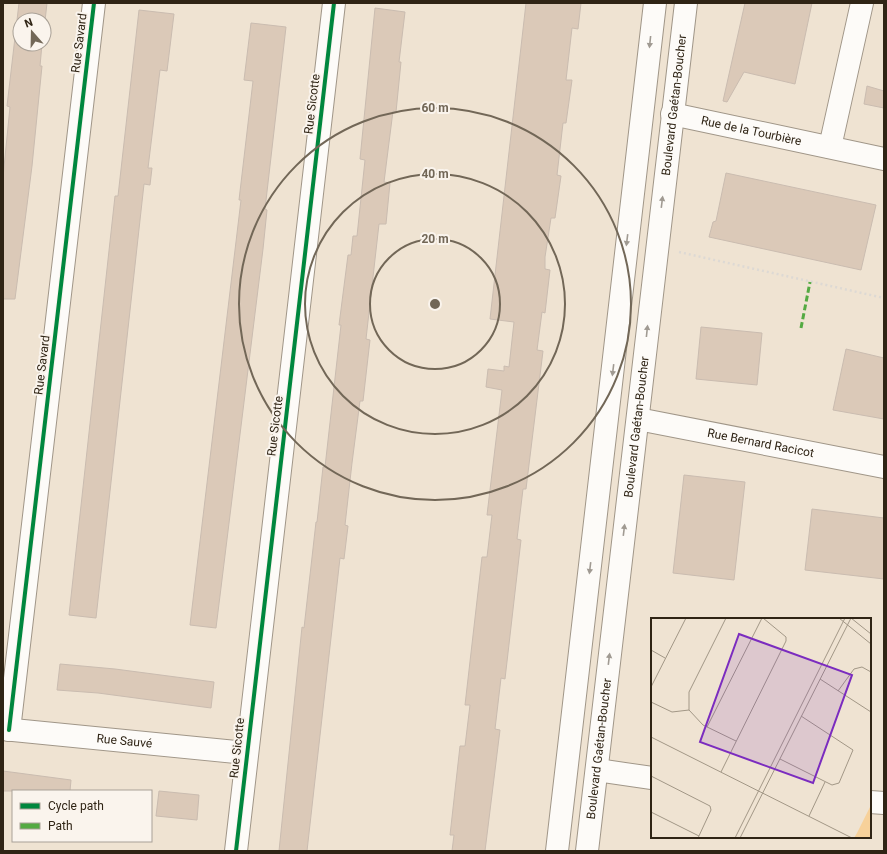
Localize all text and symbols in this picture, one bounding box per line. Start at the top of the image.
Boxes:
north arrow [12,12,52,52]
street label: Rue Savard [68,12,90,74]
text: N [23,16,35,31]
street label: Boulevard Gaétan-Boucher [659,34,689,176]
one-way arrow [647,36,653,48]
street label: Rue Sicotte [301,73,323,135]
text: 60 m [421,101,449,115]
street label: Rue de la Tourbière [700,113,803,148]
text: 40 m [421,167,449,181]
one-way arrow [659,196,665,208]
text: 20 m [421,232,449,246]
one-way arrow [624,234,631,247]
centre of rings [428,297,442,311]
one-way arrow [644,325,650,337]
street label: Rue Savard [31,334,53,396]
street label: Boulevard Gaétan-Boucher [621,356,652,498]
one-way arrow [609,364,616,376]
street label: Rue Sicotte [264,395,286,457]
street label: Rue Bernard Racicot [706,426,815,460]
one-way arrow [621,524,628,536]
one-way arrow [586,562,593,574]
inset map [651,618,871,838]
one-way arrow [606,653,613,665]
street label: Boulevard Gaétan-Boucher [584,677,614,820]
street label: Rue Sicotte [227,717,247,779]
street label: Rue Sauvé [96,731,153,751]
legend [12,790,152,842]
text: Cycle path [48,799,104,813]
text: Path [48,819,73,833]

